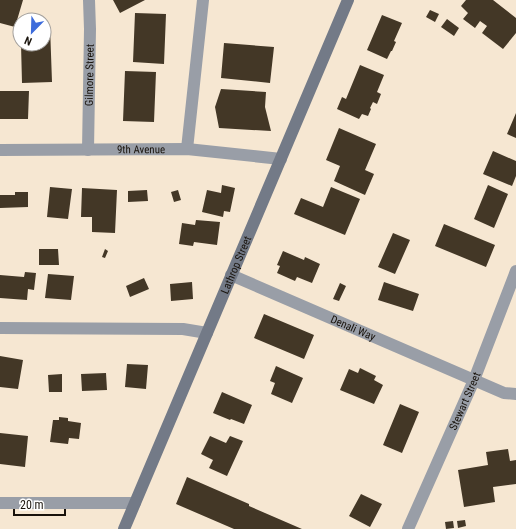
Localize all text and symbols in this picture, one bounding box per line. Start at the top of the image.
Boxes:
north arrow [12,12,52,52]
text: N [22,33,34,48]
street label: Gilmore Street [82,44,96,106]
street label: 9th Avenue [117,143,165,156]
street label: Lathrop Street [218,234,254,296]
street label: Denali Way [329,312,378,343]
street label: Stewart Street [446,370,483,432]
scale bar [14,491,65,517]
text: 20 m [20,498,44,512]

